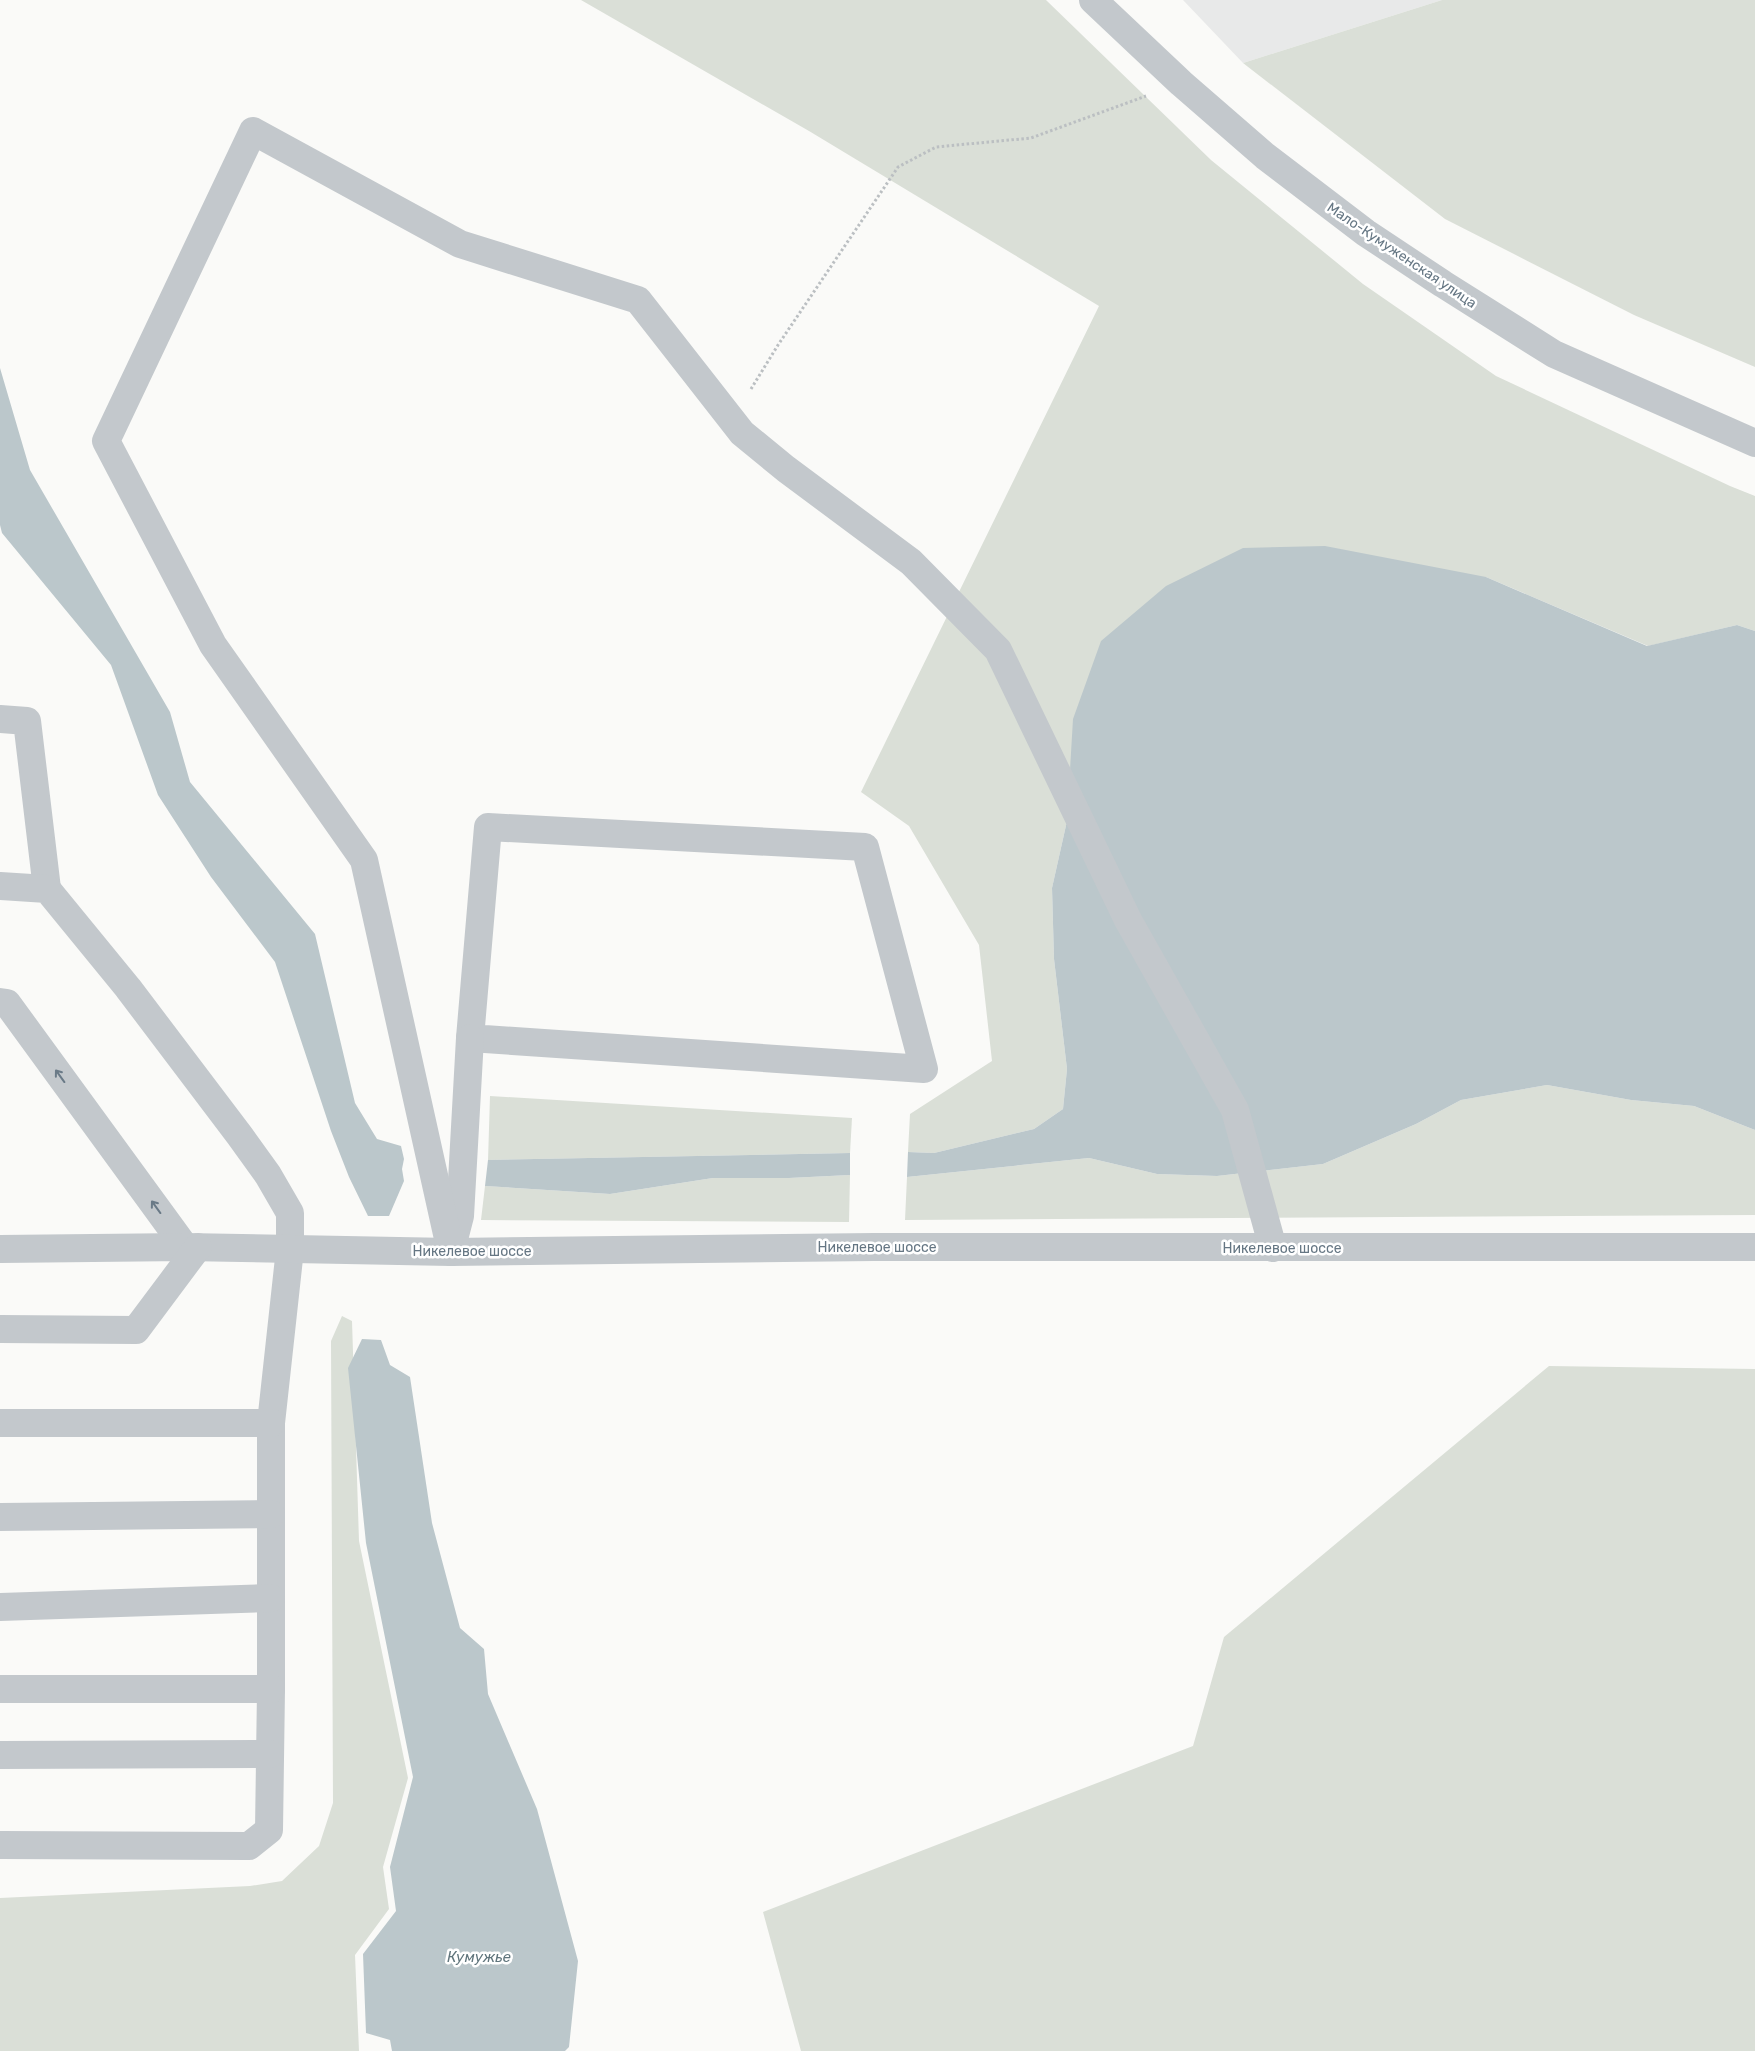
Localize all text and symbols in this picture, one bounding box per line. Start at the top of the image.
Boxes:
street label: Мало-Кумуженская улица [1324,199,1480,312]
one-way arrow [55,1070,66,1083]
one-way arrow [151,1200,161,1214]
street label: Никелевое шоссе [818,1239,937,1256]
street label: Никелевое шоссе [1223,1240,1342,1257]
street label: Никелевое шоссе [413,1243,532,1260]
water label: Кумужье [447,1948,512,1966]

